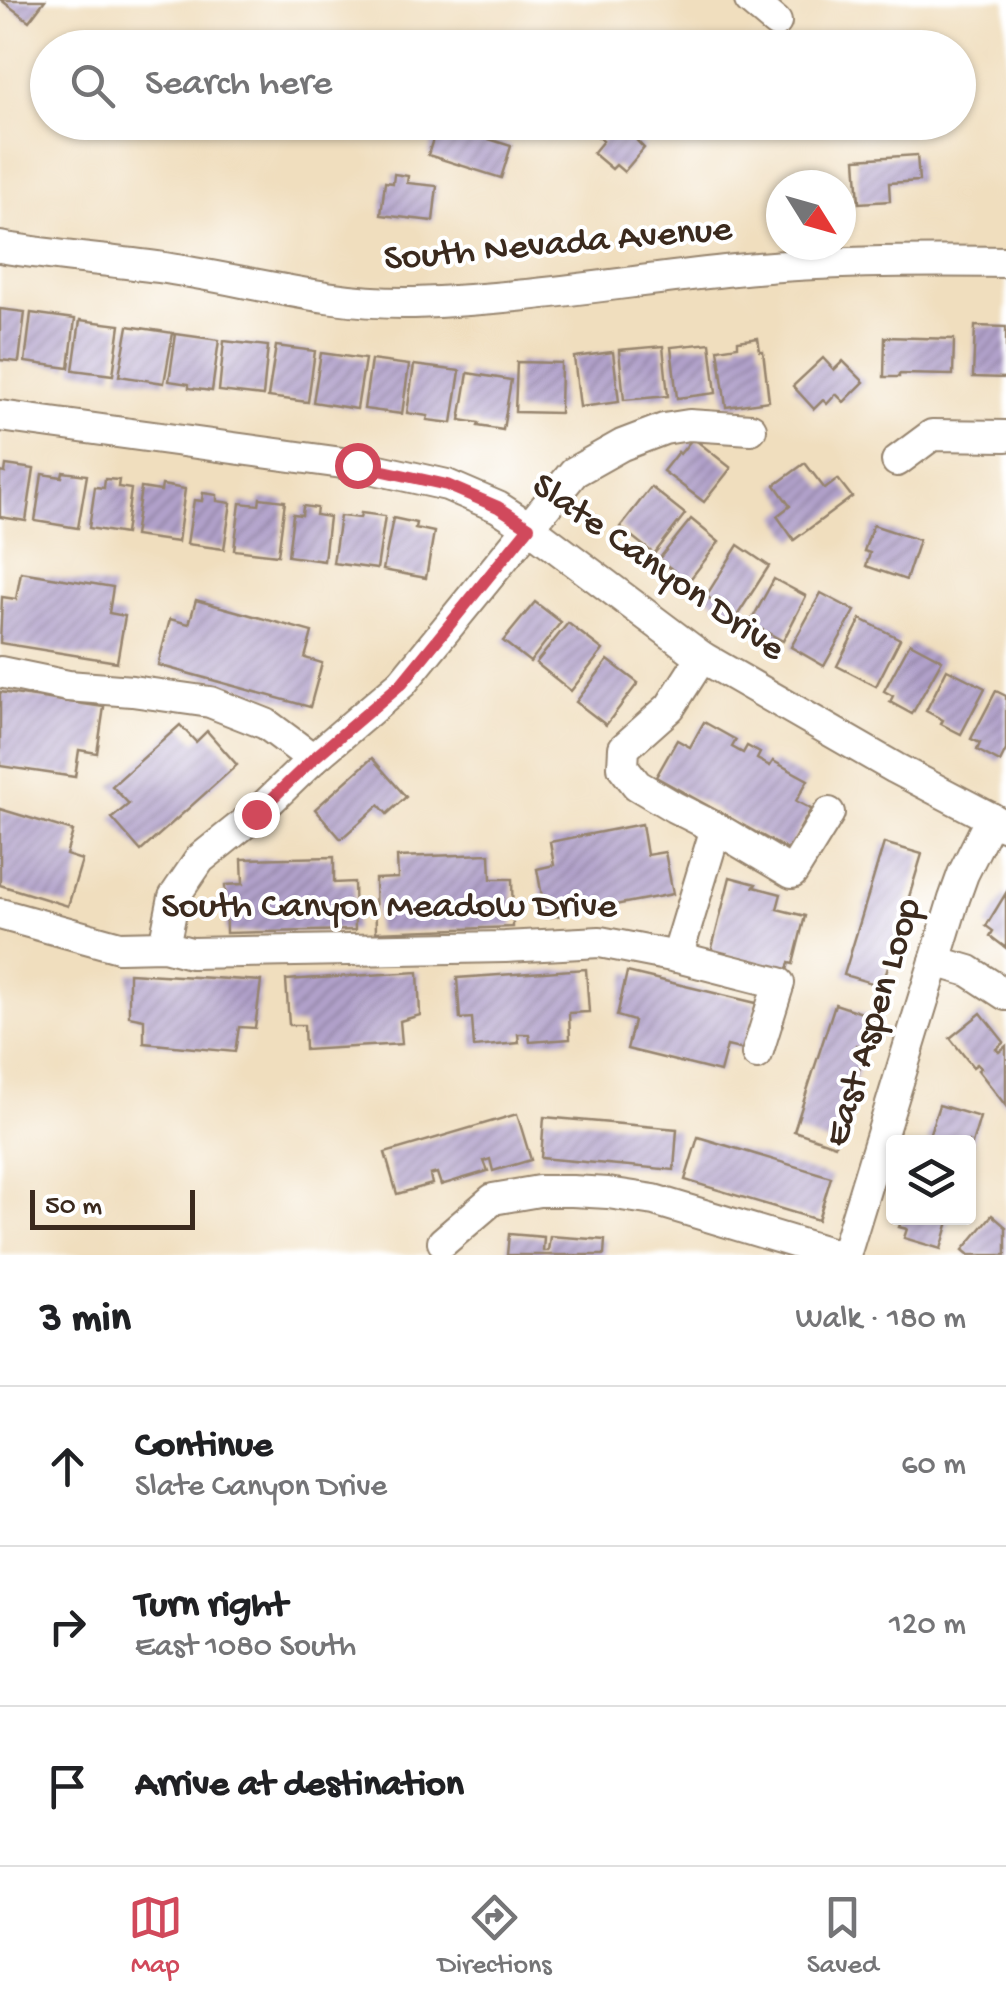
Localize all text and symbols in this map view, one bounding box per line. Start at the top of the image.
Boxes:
search box [30,30,976,140]
icon: search [65,58,120,113]
text: Search here [145,63,332,107]
north arrow [766,170,856,260]
street label: South Nevada Avenue [382,209,734,283]
route start [335,443,381,489]
street label: Slate Canyon Drive [522,465,793,673]
route end [234,792,280,838]
street label: South Canyon Meadow Drive [161,886,617,930]
street label: East Aspen Loop [816,893,934,1152]
map controls [886,1135,976,1225]
button: layers [886,1135,976,1225]
scale bar [30,1185,195,1230]
text: 50 m [45,1191,102,1224]
text: 3 min [40,1296,131,1345]
text: Walk · 180 m [796,1301,966,1339]
text: Continue [135,1425,273,1469]
icon: ahead [40,1439,95,1494]
text: 60 m [901,1447,966,1485]
text: Slate Canyon Drive [135,1469,387,1507]
text: Turn right [135,1585,287,1629]
icon: right [40,1599,95,1654]
text: 120 m [889,1607,966,1645]
text: East 1080 South [135,1629,356,1667]
icon: arrive [40,1759,95,1814]
text: Arrive at destination [135,1764,464,1808]
tab: Map [128,1890,183,1983]
tab: Directions [438,1890,552,1983]
tab: Saved [807,1890,878,1983]

